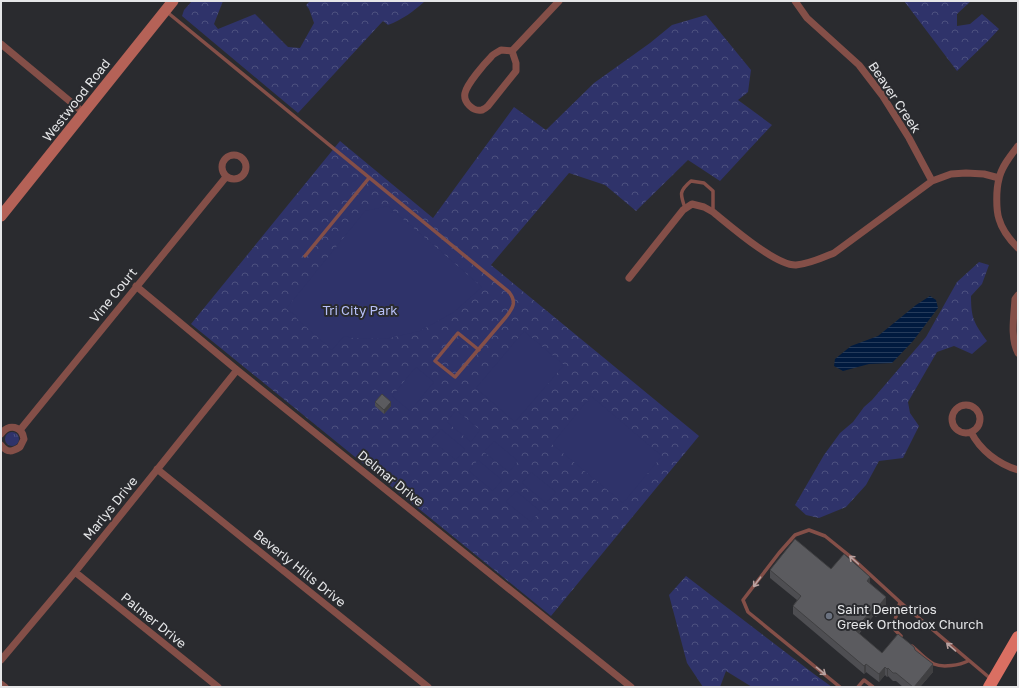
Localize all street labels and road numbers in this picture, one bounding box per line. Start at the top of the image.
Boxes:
street label: Westwood Road [39,55,113,145]
street label: Beaver Creek [865,58,925,136]
street label: Vine Court [86,264,140,326]
street label: Delmar Drive [355,447,427,509]
street label: Marlys Drive [80,473,140,543]
street label: Beverly Hills Drive [251,526,349,610]
street label: Palmer Drive [118,589,190,651]

